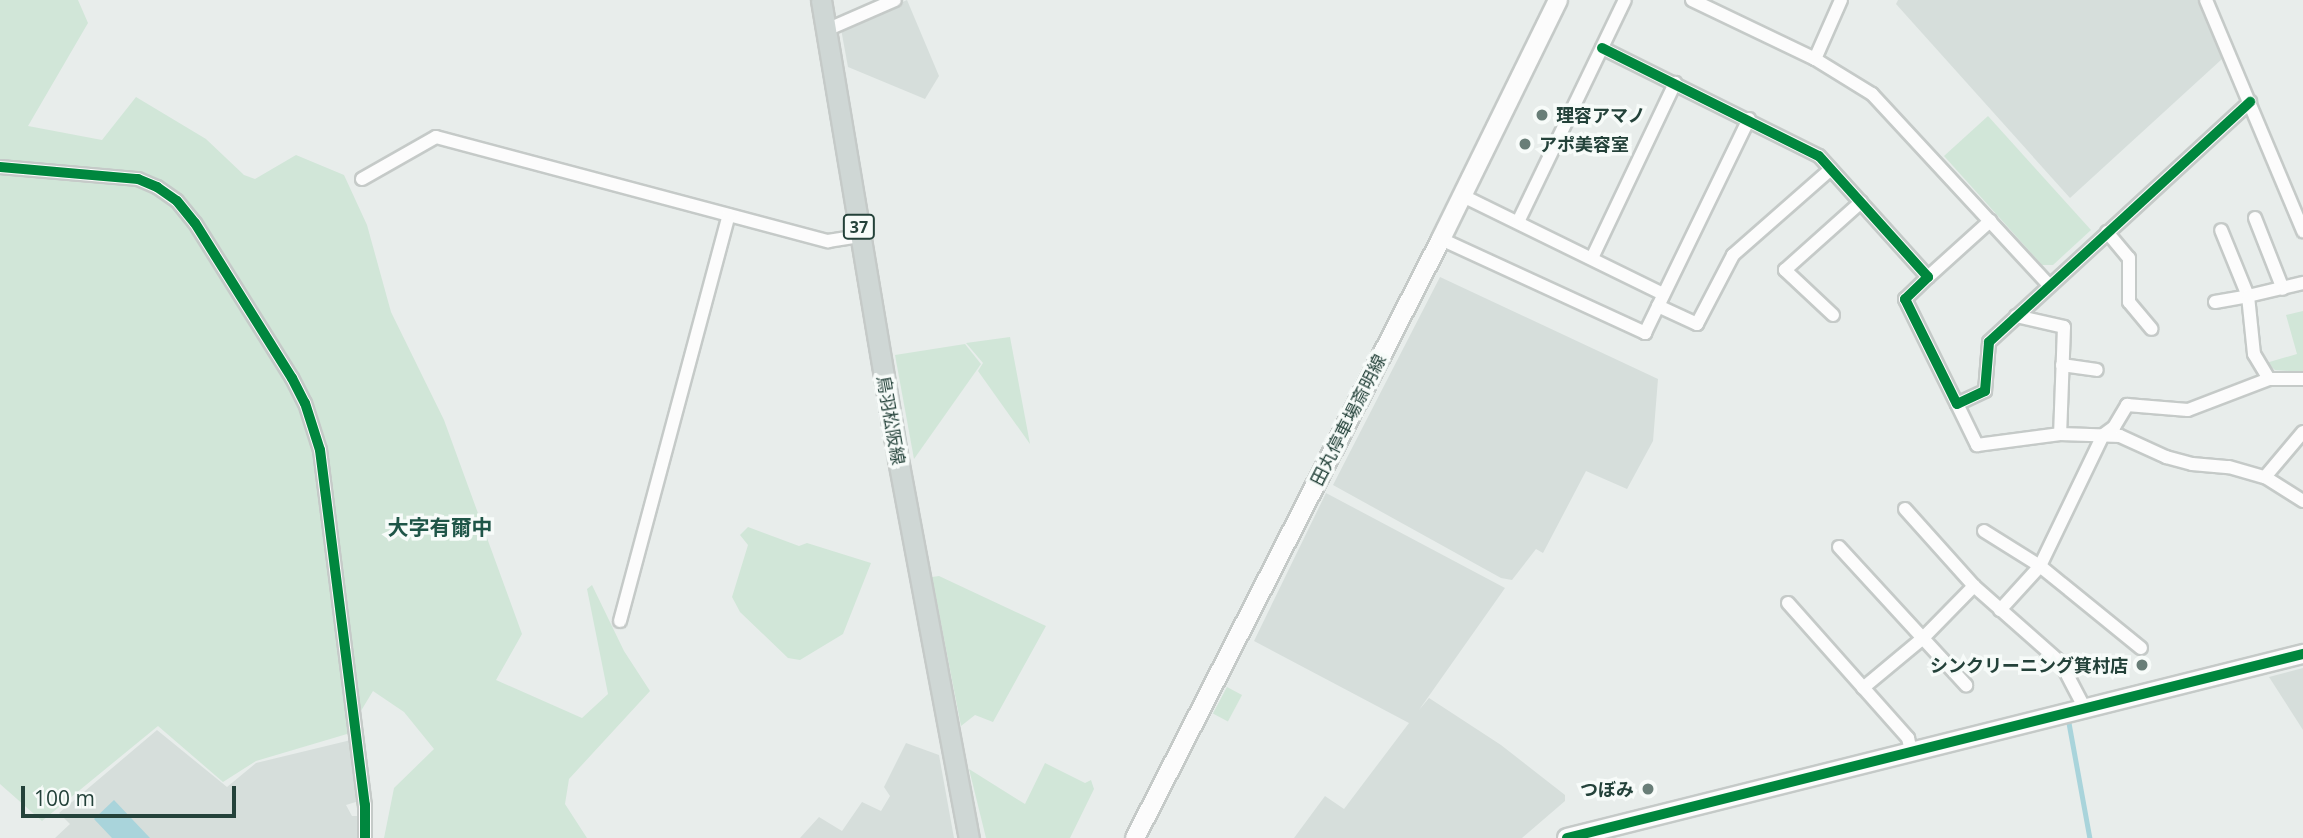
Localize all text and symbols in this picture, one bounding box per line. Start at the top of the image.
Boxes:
place label: 理容アマノ [1556,104,1646,126]
marker: 理容アマノ [1534,107,1550,123]
place label: アポ美容室 [1539,133,1629,155]
marker: アポ美容室 [1517,136,1533,152]
road number: 37 [842,215,876,240]
street label: 田丸停車場斎明線 [1306,351,1390,489]
street label: 鳥羽松阪線 [873,374,909,466]
district label: 大字有爾中 [388,514,492,540]
place label: シンクリーニング箕村店 [1930,654,2128,676]
marker: シンクリーニング箕村店 [2134,657,2150,673]
scale bar [24,772,240,816]
place label: つぼみ [1580,778,1634,800]
marker: つぼみ [1640,781,1656,797]
text: 100 m [34,784,95,812]

